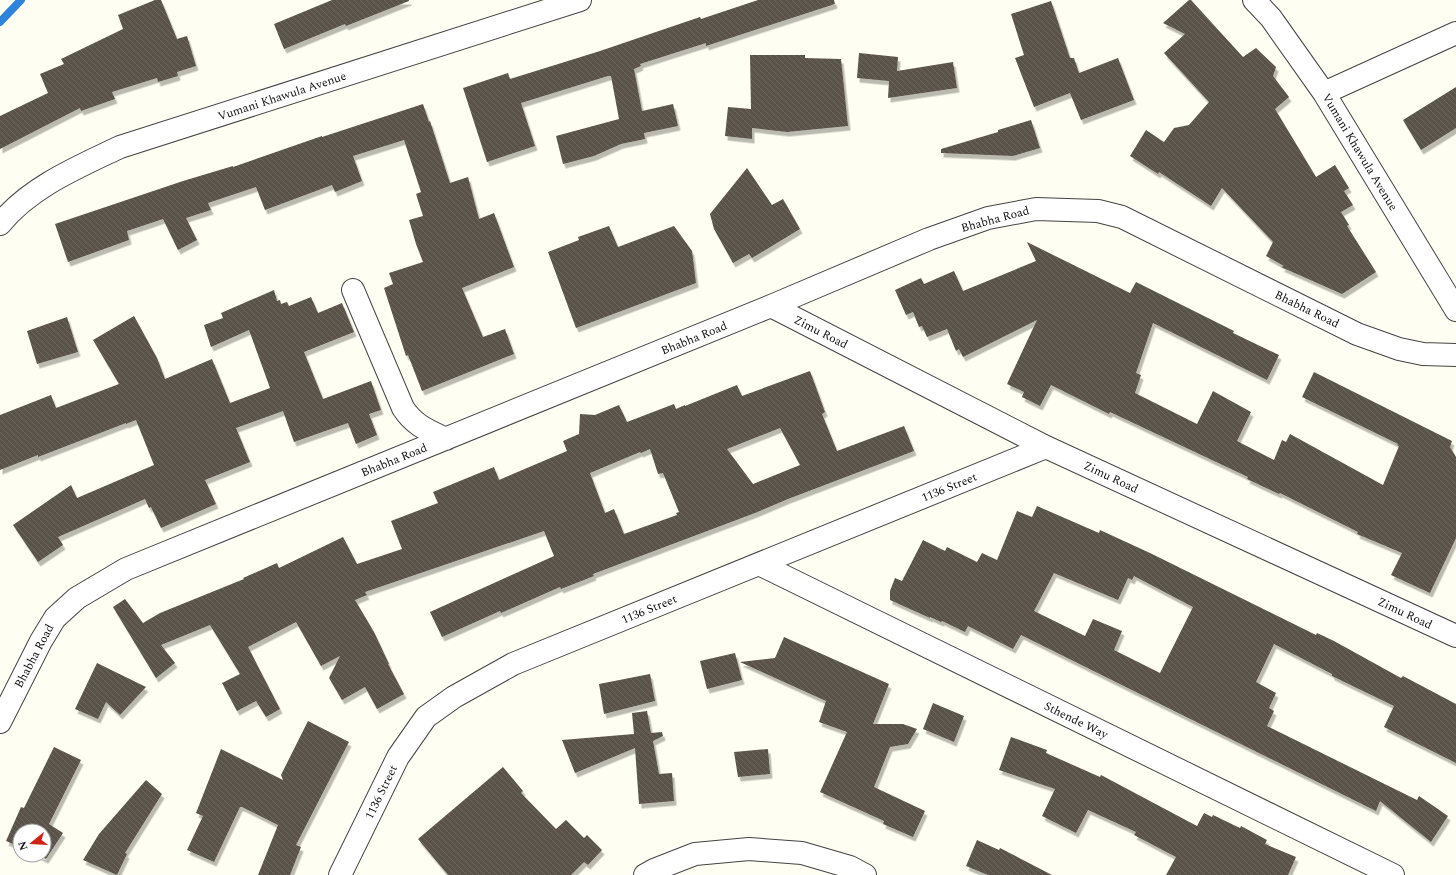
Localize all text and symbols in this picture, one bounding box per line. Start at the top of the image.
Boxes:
street label: Vumani Khawula Avenue [215,67,349,126]
street label: Vumani Khawula Avenue [1317,90,1402,215]
street label: Bhabha Road [959,201,1032,238]
street label: Bhabha Road [1271,286,1343,333]
street label: Zimu Road [790,311,851,354]
street label: Bhabha Road [658,316,730,360]
street label: Bhabha Road [358,438,430,482]
street label: Zimu Road [1080,456,1142,499]
street label: 1136 Street [919,468,980,507]
street label: 1136 Street [619,590,680,629]
street label: Zimu Road [1374,592,1436,635]
street label: Bhabha Road [10,621,59,692]
street label: Sthende Way [1041,697,1112,745]
street label: 1136 Street [360,762,403,823]
north arrow [12,823,52,863]
text: N [13,839,32,853]

